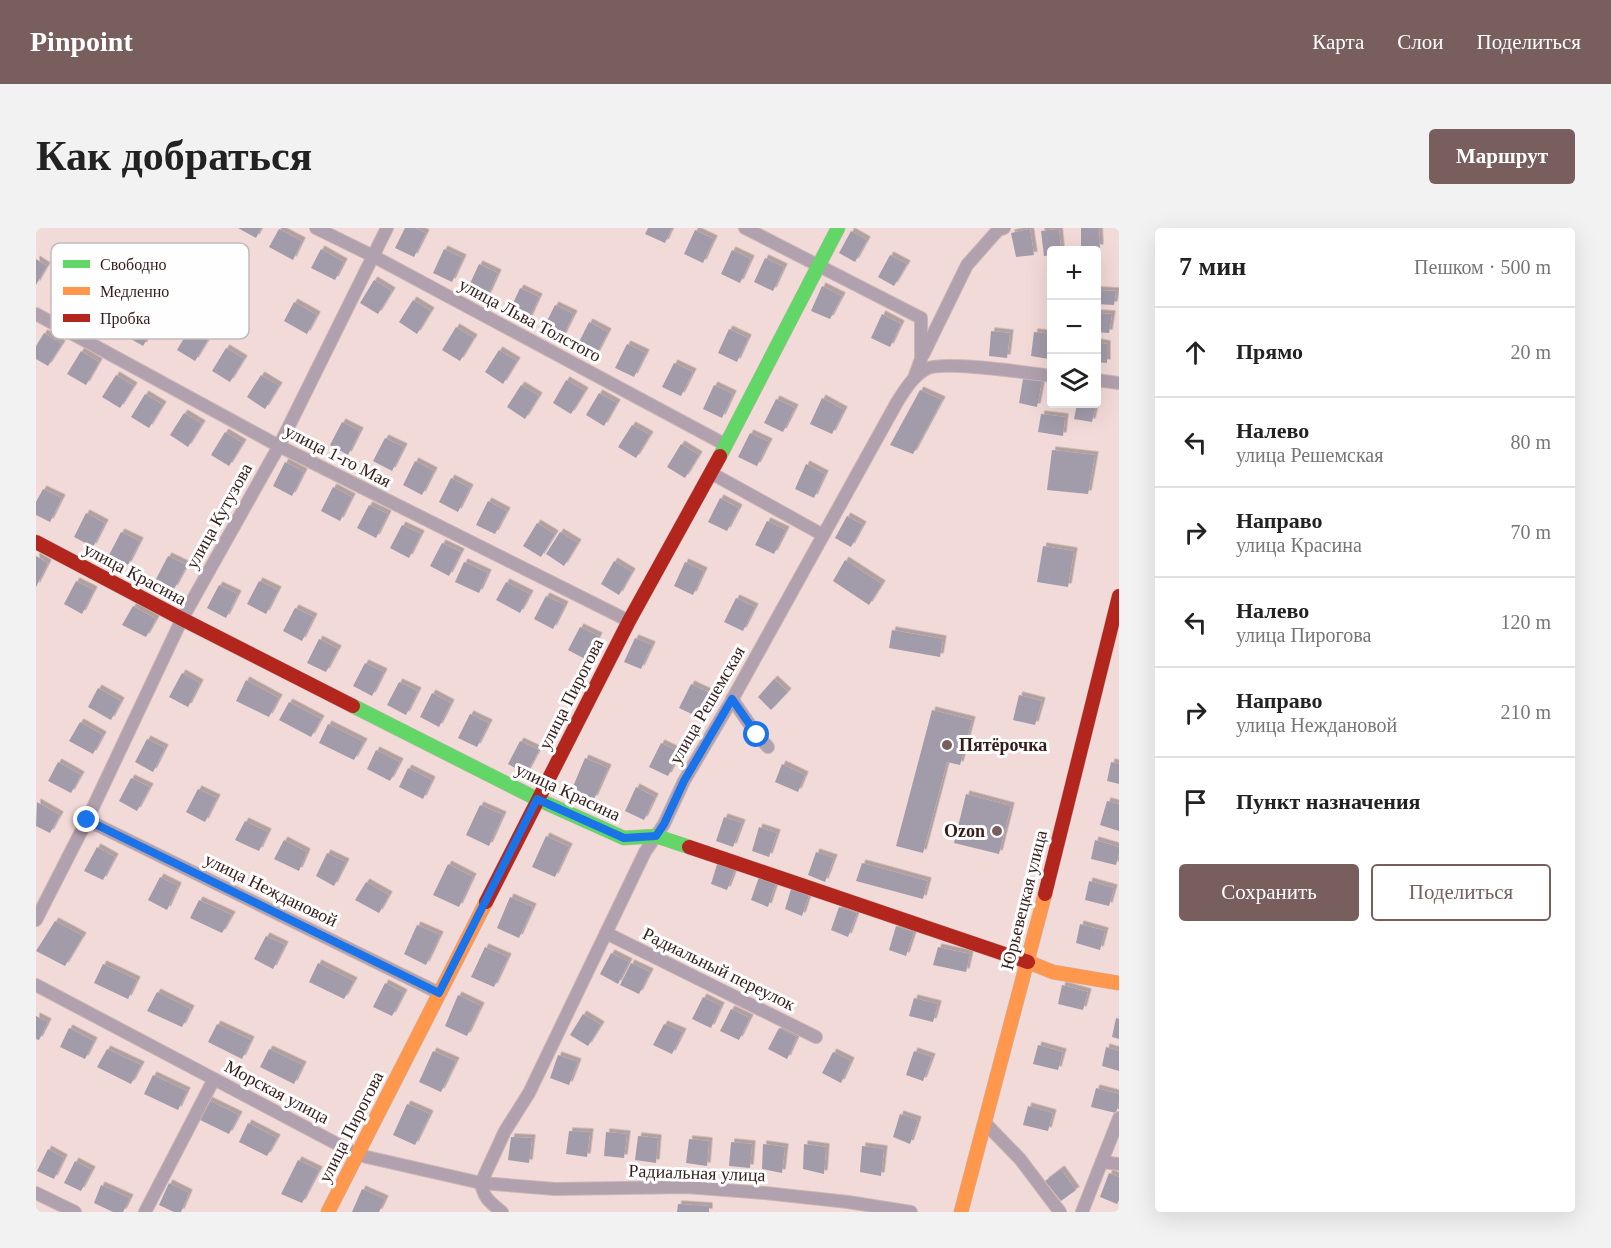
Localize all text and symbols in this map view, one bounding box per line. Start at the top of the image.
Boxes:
text: Pinpoint [30,26,133,57]
text: Карта [1312,30,1364,54]
text: Слои [1397,30,1443,54]
text: Поделиться [1476,30,1581,54]
button: Маршрут [1429,129,1575,184]
text: Как добраться [36,133,312,179]
legend [51,243,249,339]
map controls [1047,246,1101,408]
button: + [1047,246,1101,300]
text: 7 мин [1179,252,1246,281]
text: Свободно [100,256,167,274]
text: Пешком · 500 m [1414,256,1551,278]
street label: улица Льва Толстого [456,274,604,366]
text: Медленно [100,283,169,301]
button: − [1047,300,1101,354]
text: Пробка [100,310,150,328]
icon: ahead [1179,336,1212,369]
text: Прямо [1236,339,1303,364]
text: 20 m [1510,341,1551,363]
button: layers [1047,354,1101,408]
text: Налево [1236,418,1309,443]
street label: улица 1-го Мая [281,421,395,491]
icon: left [1179,426,1212,459]
text: 80 m [1510,431,1551,453]
text: улица Решемская [1236,444,1383,466]
street label: улица Кутузова [182,460,256,572]
text: Направо [1236,508,1322,533]
icon: right [1179,516,1212,549]
text: 70 m [1510,521,1551,543]
text: улица Красина [1236,534,1362,556]
street label: улица Красина [80,539,190,609]
text: Налево [1236,598,1309,623]
icon: left [1179,606,1212,639]
text: 120 m [1500,611,1551,633]
text: улица Пирогова [1236,624,1371,646]
street label: улица Пирогова [534,635,608,753]
street label: улица Решемская [665,643,749,767]
text: Направо [1236,688,1322,713]
icon: right [1179,696,1212,729]
text: 210 m [1500,701,1551,723]
text: улица Неждановой [1236,714,1397,736]
route start [743,721,769,747]
place label: Пятёрочка [959,735,1047,755]
marker: Пятёрочка [940,738,954,752]
street label: улица Красина [512,759,624,825]
icon: arrive [1179,786,1212,819]
text: Пункт назначения [1236,789,1421,814]
route end [73,806,99,832]
place label: Ozon [944,821,985,841]
marker: Ozon [990,824,1004,838]
street label: Юрьевецкая улица [997,828,1051,972]
street label: улица Неждановой [201,849,341,931]
button: Сохранить [1179,864,1359,921]
button: Поделиться [1371,864,1551,921]
street label: Радиальный переулок [640,923,799,1015]
street label: Морская улица [221,1056,333,1128]
street label: улица Пирогова [314,1068,388,1186]
street label: Радиальная улица [628,1161,766,1185]

